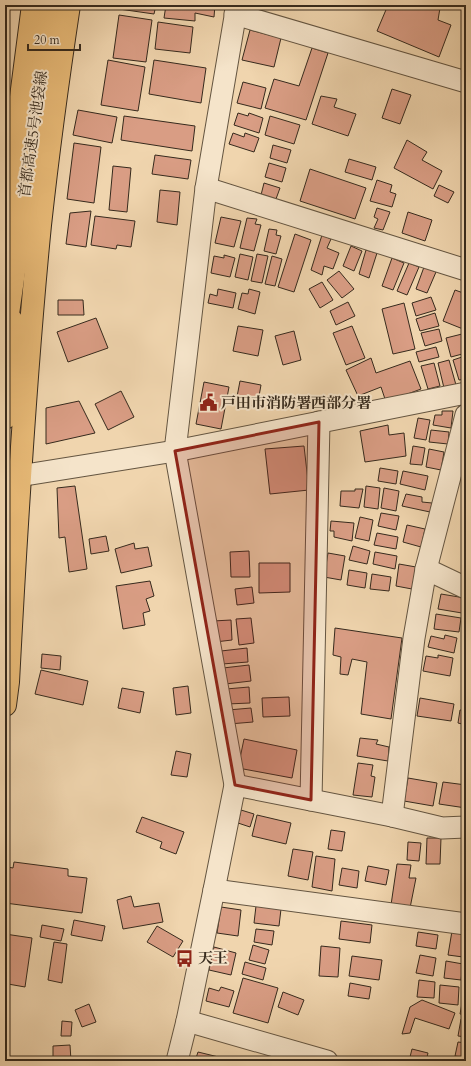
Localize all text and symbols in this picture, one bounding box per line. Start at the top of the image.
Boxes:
scale bar [28,26,80,52]
text: 20 m [34,32,61,48]
street label: 首都高速5号池袋線 [14,69,52,199]
public building icon: 戸田市消防署西部分署 [198,393,218,413]
place label: 戸田市消防署西部分署 [221,393,371,413]
bus stop icon: 天王 [175,948,195,968]
place label: 天王 [198,948,228,968]

